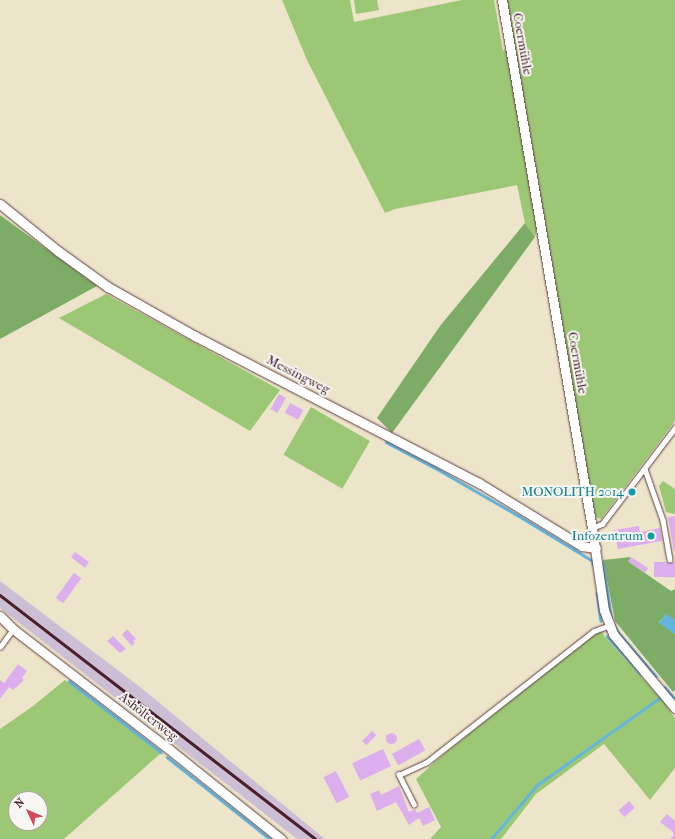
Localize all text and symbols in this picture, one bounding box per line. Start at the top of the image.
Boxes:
street label: Coermühle [509,12,535,76]
street label: Coermühle [564,331,590,395]
street label: Messingweg [264,352,332,398]
place label: MONOLITH 2014 [521,484,624,500]
marker: MONOLITH 2014 [627,487,637,497]
place label: Infozentrum [572,528,643,544]
marker: Infozentrum [646,531,656,541]
street label: Ashölterweg [116,689,180,745]
north arrow [8,791,48,831]
text: N [12,795,27,811]

